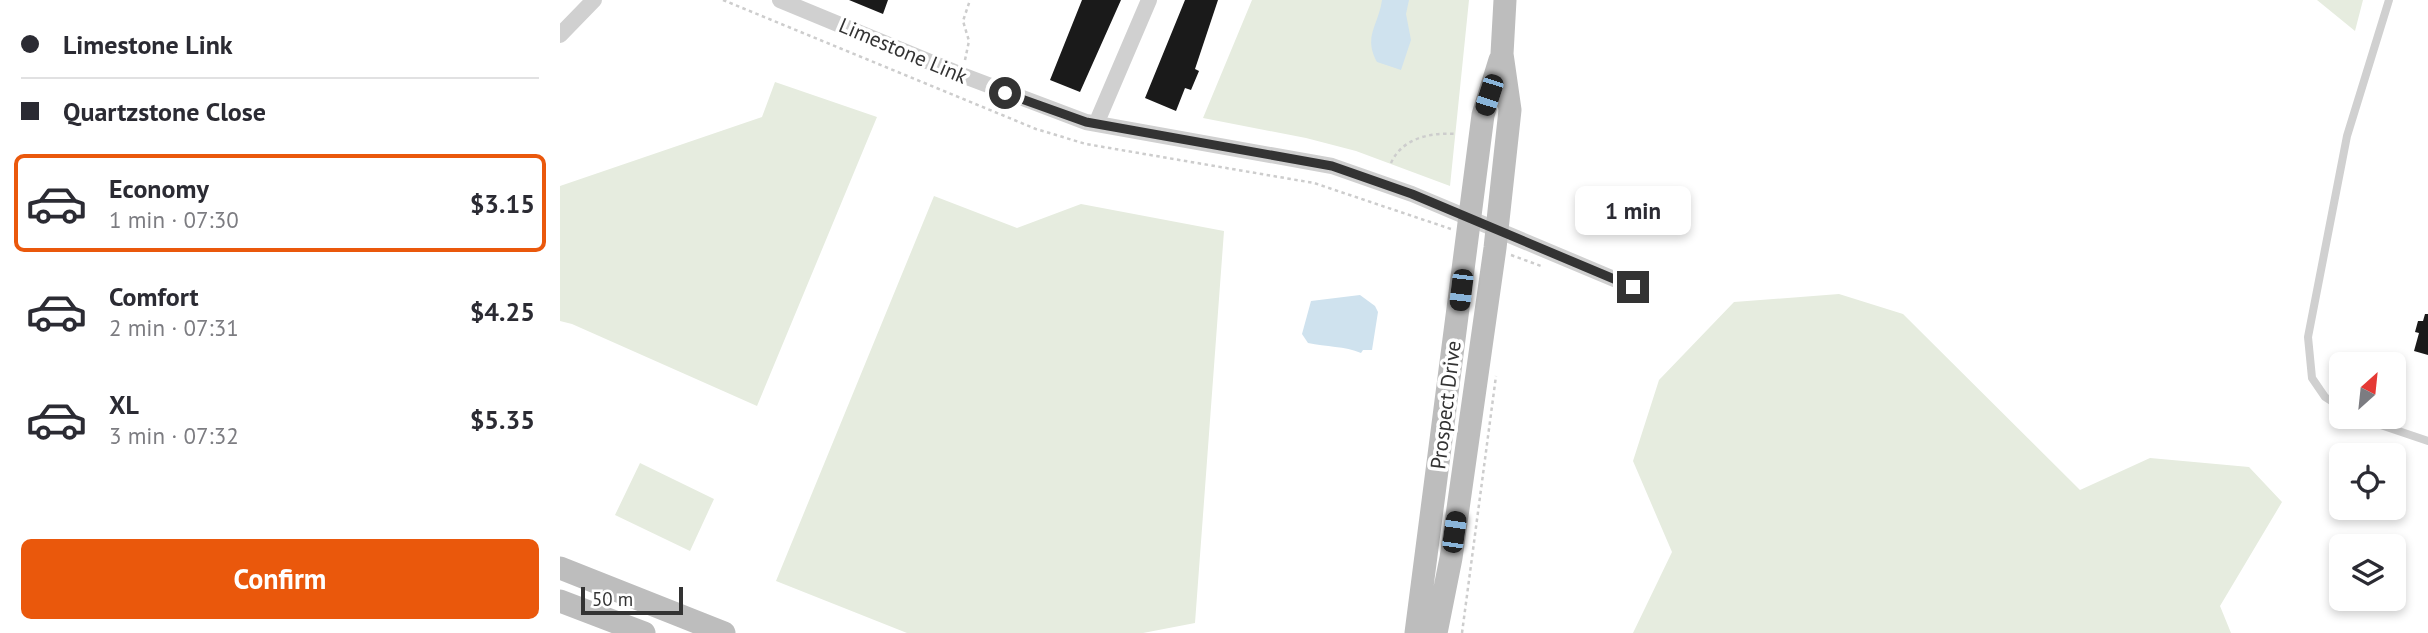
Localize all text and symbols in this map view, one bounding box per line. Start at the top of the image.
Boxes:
street label: Limestone Link [835,11,972,90]
text: Limestone Link [63,28,233,61]
car [1473,72,1506,118]
route start [989,77,1021,109]
text: Quartzstone Close [63,95,266,128]
icon: car [25,172,88,235]
text: Economy [109,172,209,205]
callout: 1 min [1575,186,1691,234]
text: $3.15 [470,187,535,220]
text: 1 min [1605,196,1661,225]
text: 1 min · 07:30 [109,205,239,234]
car [1449,268,1474,312]
route end [1617,271,1649,303]
icon: car [25,280,88,343]
text: Comfort [109,280,199,313]
text: $4.25 [470,295,535,328]
text: 2 min · 07:31 [109,313,239,342]
street label: Prospect Drive [1424,339,1467,471]
north arrow [2329,352,2406,429]
map controls [2329,352,2406,611]
icon: car [25,388,88,451]
text: XL [109,388,139,421]
text: $5.35 [470,403,535,436]
text: 3 min · 07:32 [109,421,239,450]
button: locate [2329,443,2406,520]
car [1441,510,1468,554]
button: layers [2329,534,2406,611]
button: Confirm [21,539,539,619]
scale bar [581,584,682,616]
text: 50 m [592,587,633,611]

